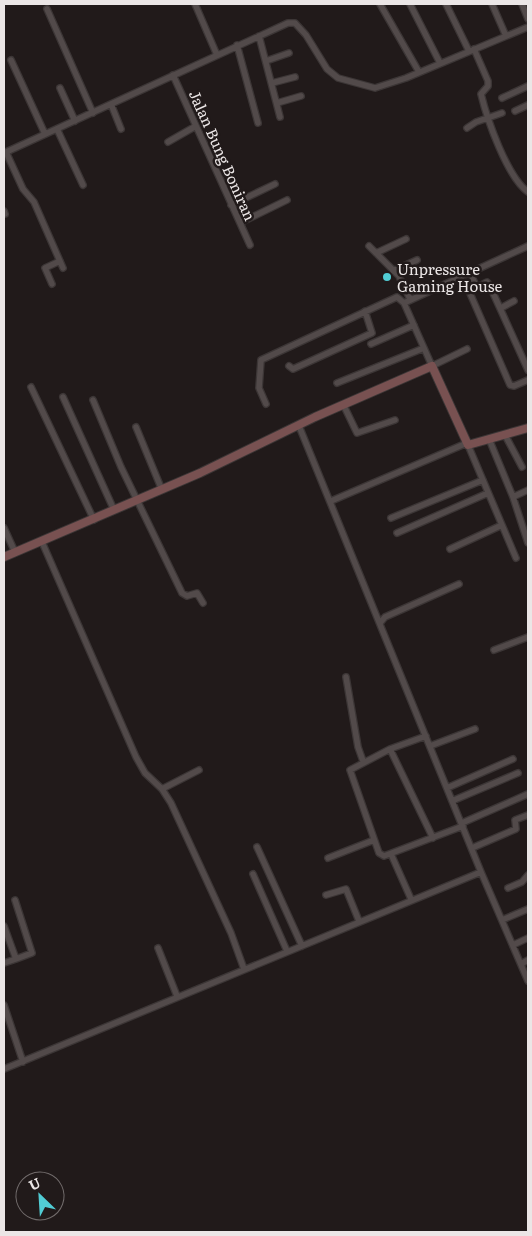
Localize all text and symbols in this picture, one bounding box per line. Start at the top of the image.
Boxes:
street label: Jalan Bung Boniran [184,86,262,224]
place label: Unpressure Gaming House [397,257,502,297]
marker: Unpressure Gaming House [381,271,393,283]
north arrow [15,1171,65,1221]
text: U [25,1172,43,1195]

